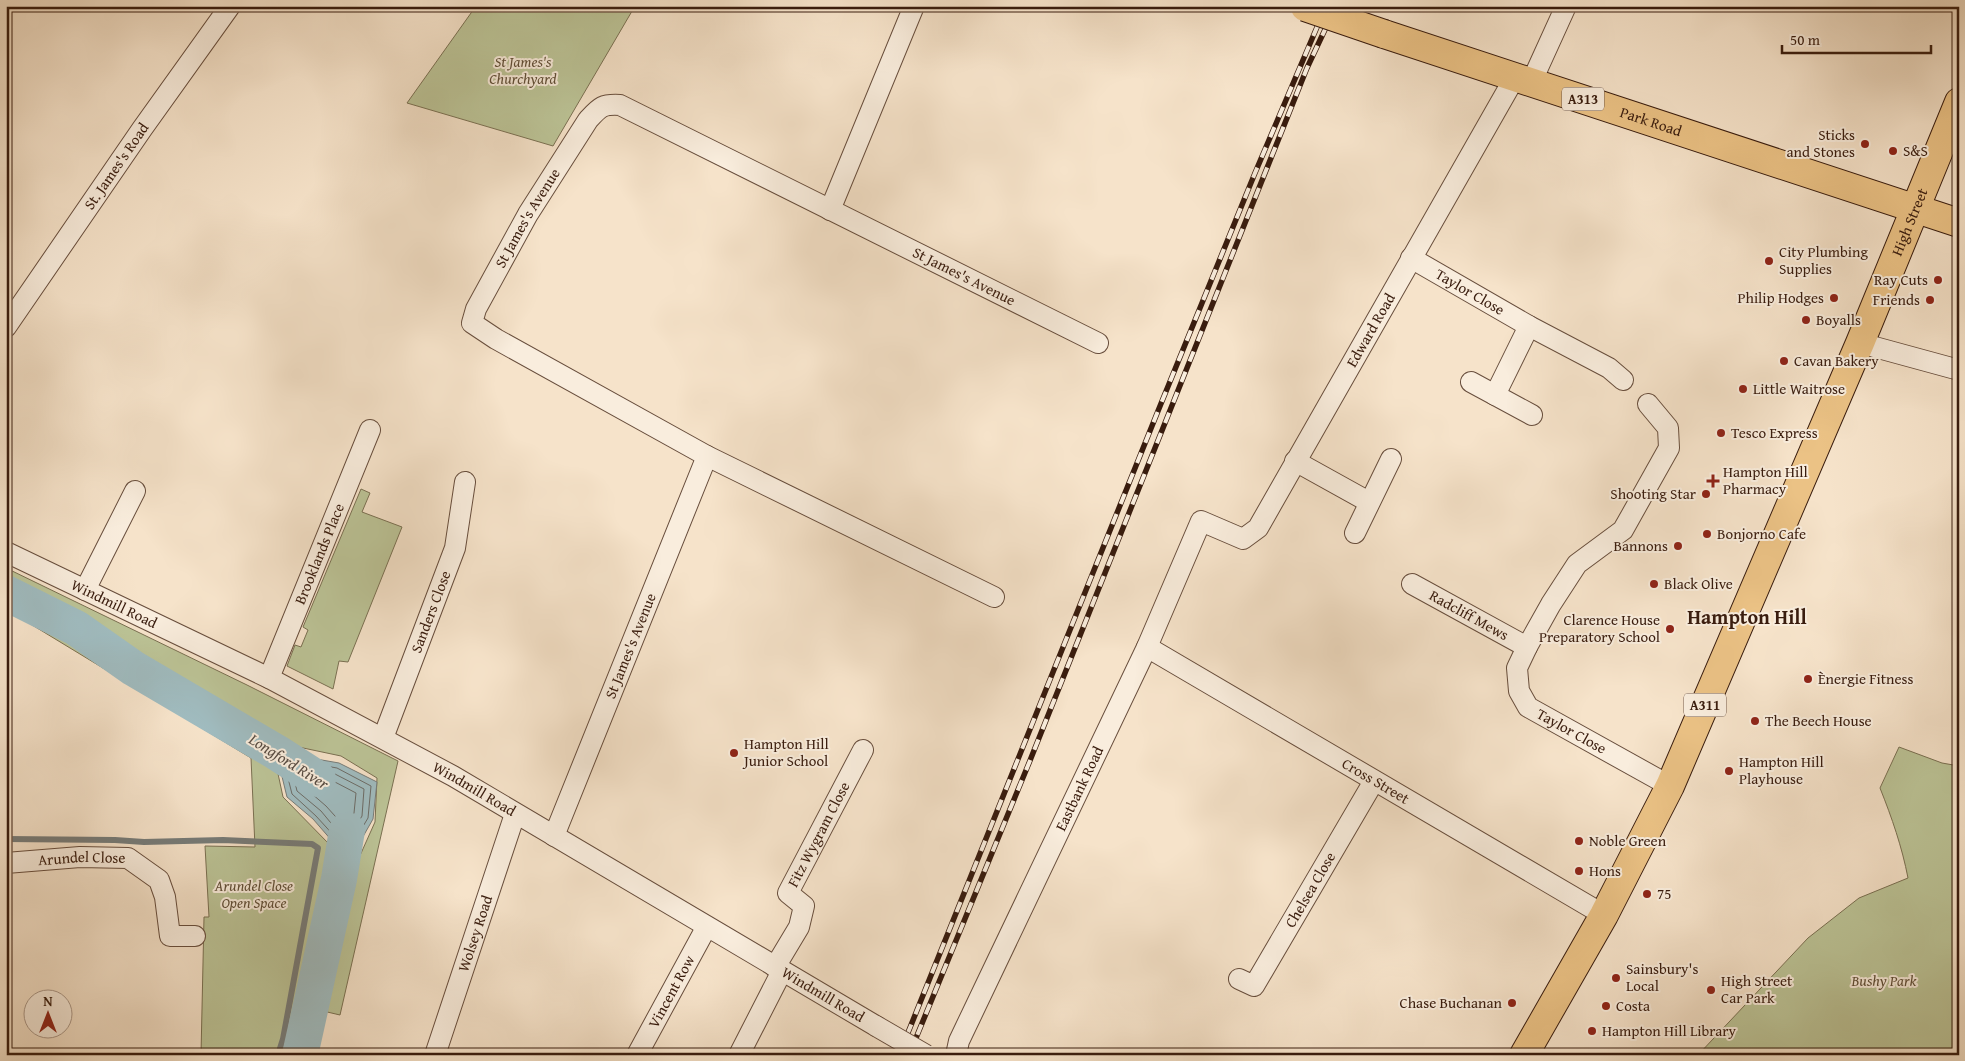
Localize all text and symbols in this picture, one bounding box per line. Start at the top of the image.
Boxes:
scale bar [1782,22,1931,54]
text: 50 m [1790,29,1821,50]
park label: St James's Churchyard [489,51,557,89]
road number: A313 [1562,88,1604,110]
street label: Park Road [1618,101,1685,141]
street label: St. James's Road [79,118,153,214]
place label: Sticks and Stones [1786,124,1855,162]
marker: Sticks and Stones [1859,138,1871,150]
place label: S&S [1903,140,1928,161]
marker: S&S [1887,145,1899,157]
street label: St James's Avenue [490,164,565,271]
street label: High Street [1886,184,1933,259]
street label: St James's Avenue [909,241,1019,310]
place label: City Plumbing Supplies [1779,241,1868,279]
marker: City Plumbing Supplies [1763,255,1775,267]
street label: Taylor Close [1432,263,1509,320]
place label: Ray Cuts [1874,269,1928,290]
marker: Ray Cuts [1932,274,1944,286]
place label: Philip Hodges [1737,287,1824,308]
street label: Edward Road [1341,289,1400,371]
place label: Friends [1873,289,1920,310]
marker: Philip Hodges [1828,292,1840,304]
marker: Friends [1924,294,1936,306]
place label: Boyalls [1816,309,1861,330]
marker: Boyalls [1800,314,1812,326]
place label: Cavan Bakery [1794,350,1879,371]
marker: Cavan Bakery [1778,355,1790,367]
place label: Little Waitrose [1753,378,1845,399]
marker: Little Waitrose [1737,383,1749,395]
place label: Tesco Express [1731,422,1818,443]
marker: Tesco Express [1715,427,1727,439]
place label: Hampton Hill Pharmacy [1723,461,1808,499]
marker: Hampton Hill Pharmacy [1707,475,1719,487]
place label: Shooting Star [1610,483,1696,504]
marker: Shooting Star [1700,488,1712,500]
street label: Brooklands Place [289,500,349,607]
place label: Bonjorno Cafe [1717,523,1806,544]
marker: Bonjorno Cafe [1701,528,1713,540]
place label: Bannons [1614,535,1668,556]
marker: Bannons [1672,540,1684,552]
street label: Sanders Close [405,567,456,656]
place label: Black Olive [1664,573,1733,594]
street label: Windmill Road [68,574,161,633]
marker: Black Olive [1648,578,1660,590]
street label: Radcliff Mews [1426,585,1513,645]
street label: St James's Avenue [599,590,661,702]
district label: Hampton Hill [1687,602,1807,631]
place label: Clarence House Preparatory School [1539,609,1660,647]
marker: Clarence House Preparatory School [1664,623,1676,635]
place label: Ènergie Fitness [1818,668,1913,689]
marker: Ènergie Fitness [1802,673,1814,685]
road number: A311 [1684,694,1726,716]
street label: Taylor Close [1533,703,1610,759]
place label: The Beech House [1765,710,1872,731]
marker: The Beech House [1749,715,1761,727]
water label: Longford River [244,726,334,796]
place label: Hampton Hill Junior School [742,733,829,771]
street label: Eastbank Road [1050,743,1108,834]
marker: Hampton Hill Junior School [728,747,740,759]
place label: Hampton Hill Playhouse [1739,751,1824,789]
street label: Cross Street [1338,753,1414,809]
street label: Windmill Road [429,756,520,821]
marker: Hampton Hill Playhouse [1723,765,1735,777]
street label: Fitz Wygram Close [782,778,855,891]
place label: Noble Green [1589,830,1667,851]
marker: Noble Green [1573,835,1585,847]
street label: Arundel Close [37,846,126,870]
street label: Chelsea Close [1280,848,1340,931]
place label: Hons [1589,860,1621,881]
marker: Hons [1573,865,1585,877]
park label: Arundel Close Open Space [214,875,293,913]
place label: 75 [1657,883,1671,904]
marker: 75 [1641,888,1653,900]
street label: Wolsey Road [452,892,497,974]
street label: Vincent Row [643,951,699,1032]
place label: Sainsbury's Local [1626,958,1698,996]
street label: Windmill Road [778,962,869,1027]
place label: High Street Car Park [1721,970,1793,1008]
park label: Bushy Park [1851,970,1917,991]
marker: Sainsbury's Local [1610,972,1622,984]
marker: High Street Car Park [1705,984,1717,996]
north arrow [22,988,72,1038]
text: N [43,991,53,1011]
place label: Chase Buchanan [1400,992,1503,1013]
place label: Costa [1616,995,1650,1016]
marker: Chase Buchanan [1506,997,1518,1009]
marker: Costa [1600,1000,1612,1012]
place label: Hampton Hill Library [1602,1020,1737,1041]
marker: Hampton Hill Library [1586,1025,1598,1037]

